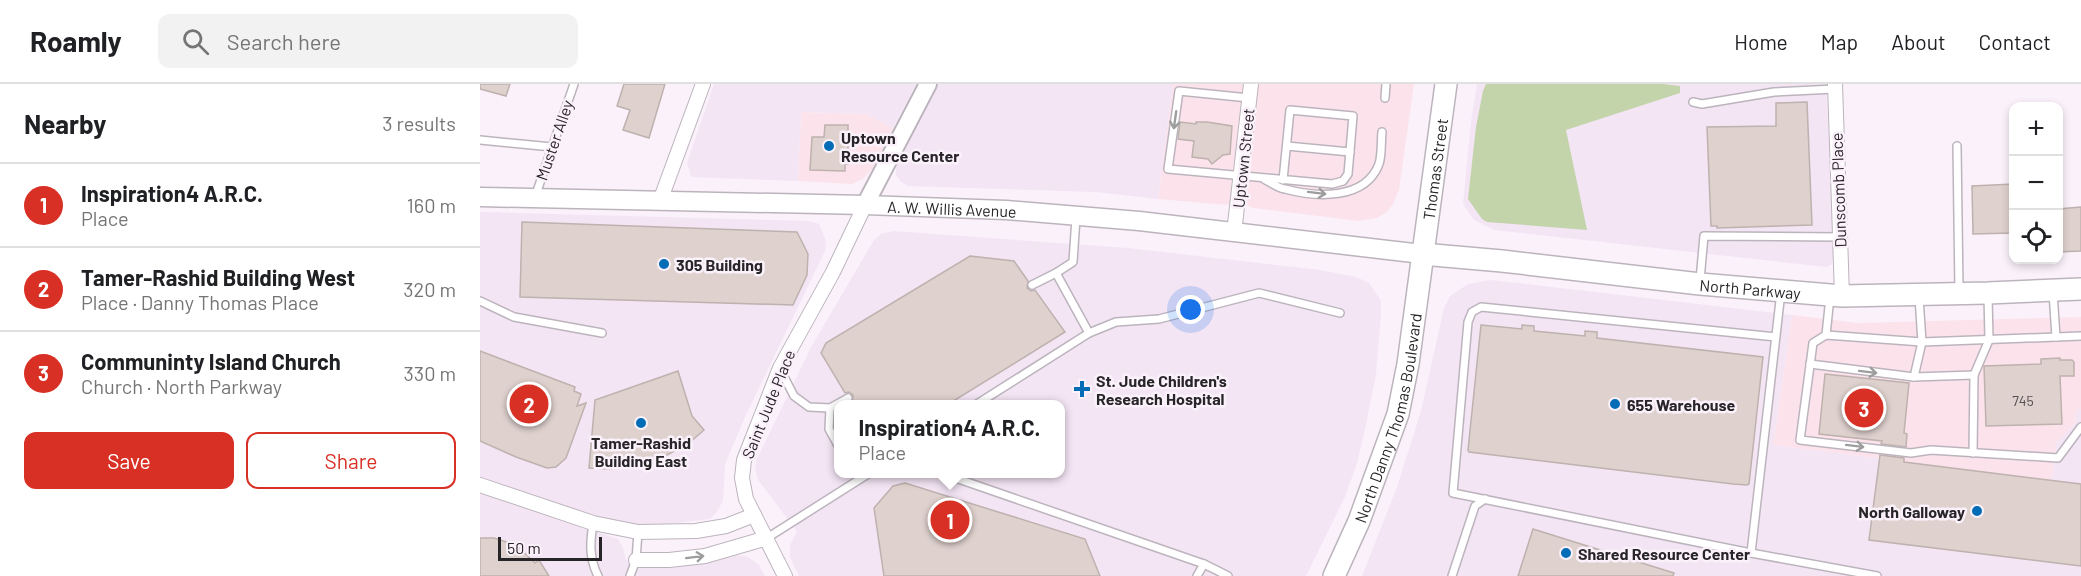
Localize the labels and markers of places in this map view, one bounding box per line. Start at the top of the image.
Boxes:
place label: Uptown Resource Center [841,128,959,165]
marker: Uptown Resource Center [822,139,836,153]
place label: 305 Building [676,255,763,274]
marker: 305 Building [657,257,671,271]
place label: St. Jude Children's Research Hospital [1096,371,1227,408]
marker: St. Jude Children's Research Hospital [1073,380,1091,398]
pin: 2 [509,382,548,426]
pin: 3 [1844,386,1884,430]
place label: 655 Warehouse [1627,395,1736,414]
marker: 655 Warehouse [1608,397,1622,411]
marker: Tamer-Rashid Building East [634,416,648,430]
place label: Tamer-Rashid Building East [591,433,691,470]
pin: 1 [930,498,970,542]
place label: North Galloway [1858,502,1965,521]
marker: North Galloway [1970,504,1984,518]
place label: Shared Resource Center [1578,544,1750,563]
marker: Shared Resource Center [1559,546,1573,560]

